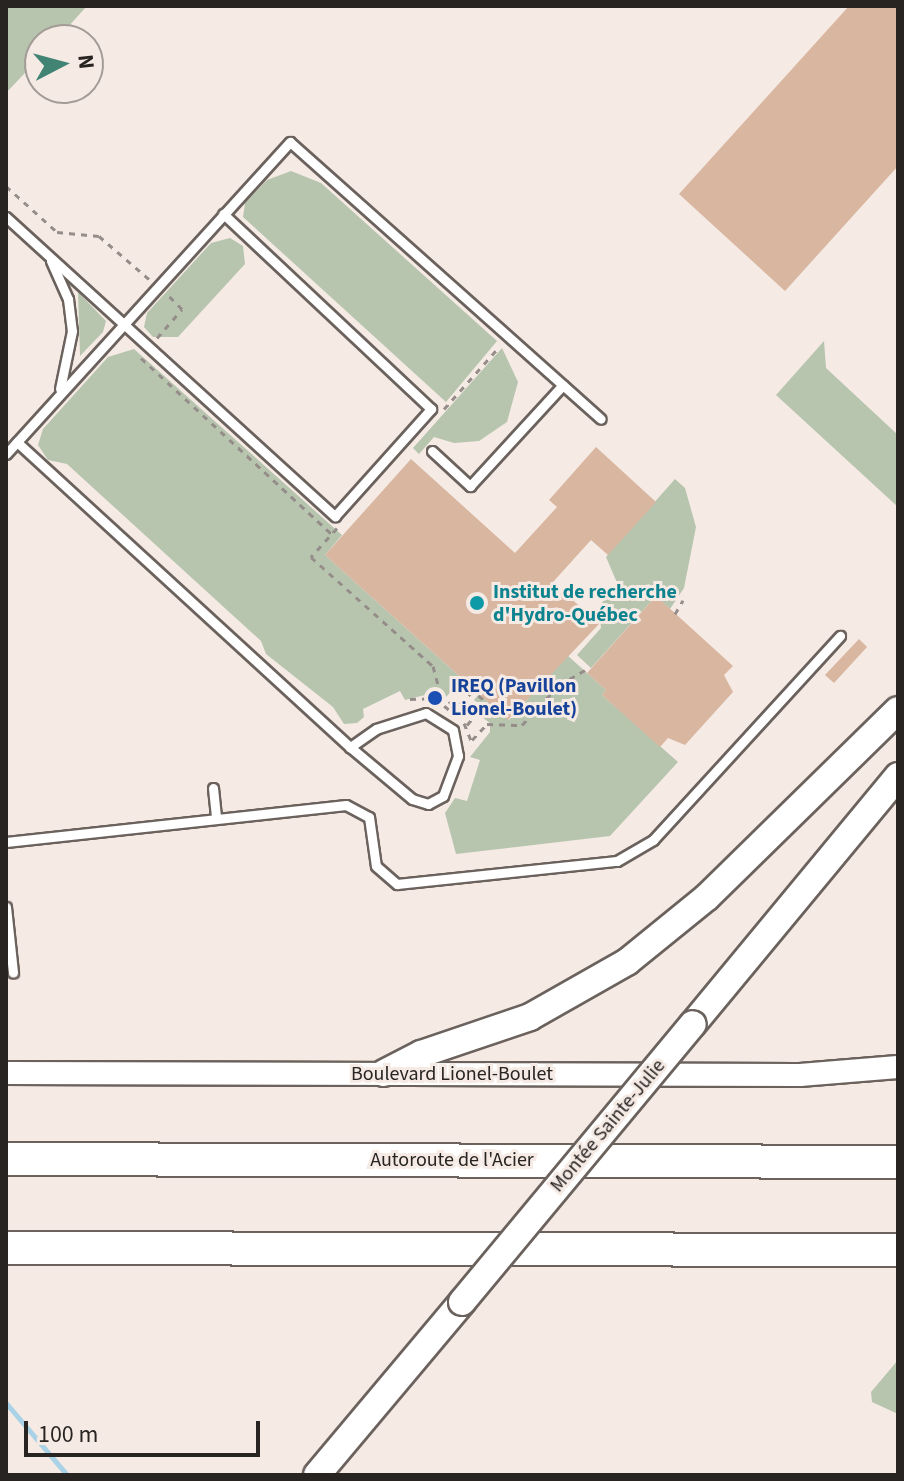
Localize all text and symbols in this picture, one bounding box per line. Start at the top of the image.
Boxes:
north arrow [24,24,104,104]
text: N [69,53,103,71]
place label: Institut de recherche d'Hydro-Québec [493,580,677,627]
marker: Institut de recherche d'Hydro-Québec [468,594,486,612]
place label: IREQ (Pavillon Lionel-Boulet) [451,674,577,721]
marker: IREQ (Pavillon Lionel-Boulet) [426,689,444,707]
street label: Montée Sainte-Julie [545,1055,671,1197]
street label: Boulevard Lionel-Boulet [351,1062,553,1086]
street label: Autoroute de l'Acier [370,1148,534,1172]
scale bar [28,1405,264,1455]
text: 100 m [38,1417,98,1452]

